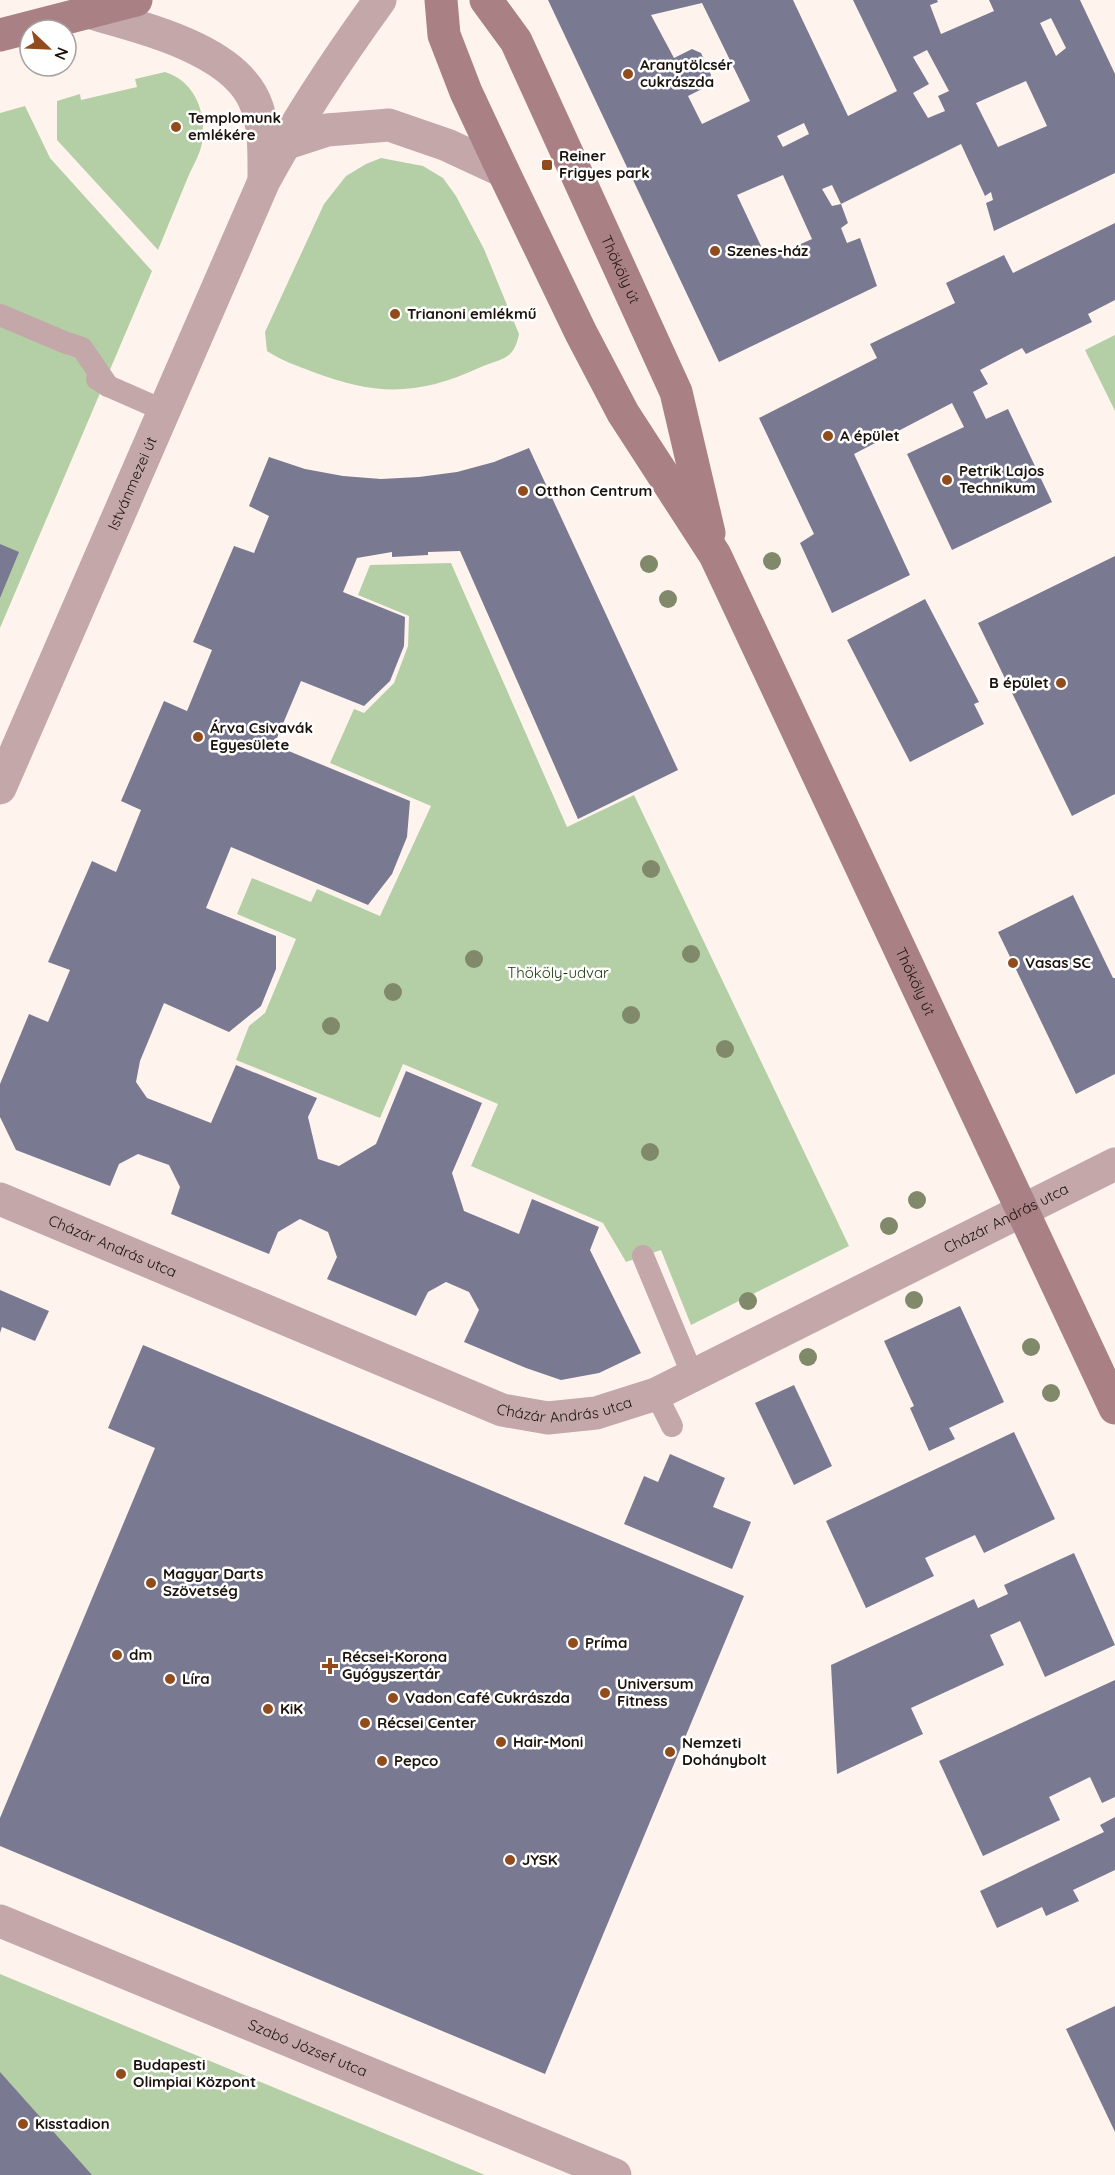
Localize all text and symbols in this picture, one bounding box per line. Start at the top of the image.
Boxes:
north arrow [18,18,78,78]
text: N [50,45,73,63]
place label: Aranytölcsér cukrászda [640,55,733,91]
marker: Aranytölcsér cukrászda [621,67,635,81]
place label: Templomunk emlékére [188,108,281,144]
marker: Templomunk emlékére [169,120,183,134]
place label: Reiner Frigyes park [559,146,650,182]
marker: Reiner Frigyes park [540,158,554,172]
street label: Thököly út [597,232,644,307]
place label: Szenes-ház [727,241,808,260]
marker: Szenes-ház [708,244,722,258]
place label: Trianoni emlékmű [407,304,537,323]
marker: Trianoni emlékmű [388,307,402,321]
place label: A épület [840,426,900,445]
marker: A épület [821,429,835,443]
street label: Istvánmezei út [103,434,161,533]
place label: Petrik Lajos Technikum [959,461,1044,497]
marker: Petrik Lajos Technikum [940,473,954,487]
place label: Otthon Centrum [535,481,652,500]
marker: Otthon Centrum [516,484,530,498]
place label: B épület [989,673,1049,692]
marker: B épület [1054,676,1068,690]
place label: Árva Csivavák Egyesülete [210,718,313,754]
marker: Árva Csivavák Egyesülete [191,730,205,744]
street label: Thököly út [891,944,940,1019]
place label: Vasas SC [1025,953,1092,972]
marker: Vasas SC [1006,956,1020,970]
park label: Thököly-udvar [507,963,609,982]
street label: Cházár András utca [940,1179,1072,1257]
street label: Cházár András utca [46,1210,180,1281]
street label: Cházár András utca [494,1392,634,1427]
place label: Magyar Darts Szövetség [163,1564,264,1600]
marker: Magyar Darts Szövetség [144,1576,158,1590]
place label: Príma [585,1633,627,1652]
marker: Príma [566,1636,580,1650]
place label: dm [129,1645,152,1664]
place label: Récsei-Korona Gyógyszertár [342,1647,447,1683]
marker: dm [110,1648,124,1662]
marker: Récsei-Korona Gyógyszertár [323,1659,337,1673]
place label: Líra [182,1669,210,1688]
marker: Líra [163,1672,177,1686]
place label: Universum Fitness [617,1674,694,1710]
marker: Universum Fitness [598,1686,612,1700]
place label: Vadon Café Cukrászda [405,1688,570,1707]
marker: Vadon Café Cukrászda [386,1691,400,1705]
place label: KiK [280,1699,303,1718]
marker: KiK [261,1702,275,1716]
place label: Récsei Center [377,1713,477,1732]
marker: Récsei Center [358,1716,372,1730]
place label: Hair-Moni [513,1732,583,1751]
place label: Nemzeti Dohánybolt [682,1733,767,1769]
marker: Hair-Moni [494,1735,508,1749]
marker: Nemzeti Dohánybolt [663,1745,677,1759]
place label: Pepco [394,1751,438,1770]
marker: Pepco [375,1754,389,1768]
place label: JYSK [522,1850,558,1869]
marker: JYSK [503,1853,517,1867]
street label: Szabó József utca [246,2015,370,2081]
place label: Budapesti Olimpiai Központ [133,2055,256,2091]
marker: Budapesti Olimpiai Központ [114,2067,128,2081]
place label: Kisstadion [35,2114,110,2133]
marker: Kisstadion [16,2117,30,2131]

